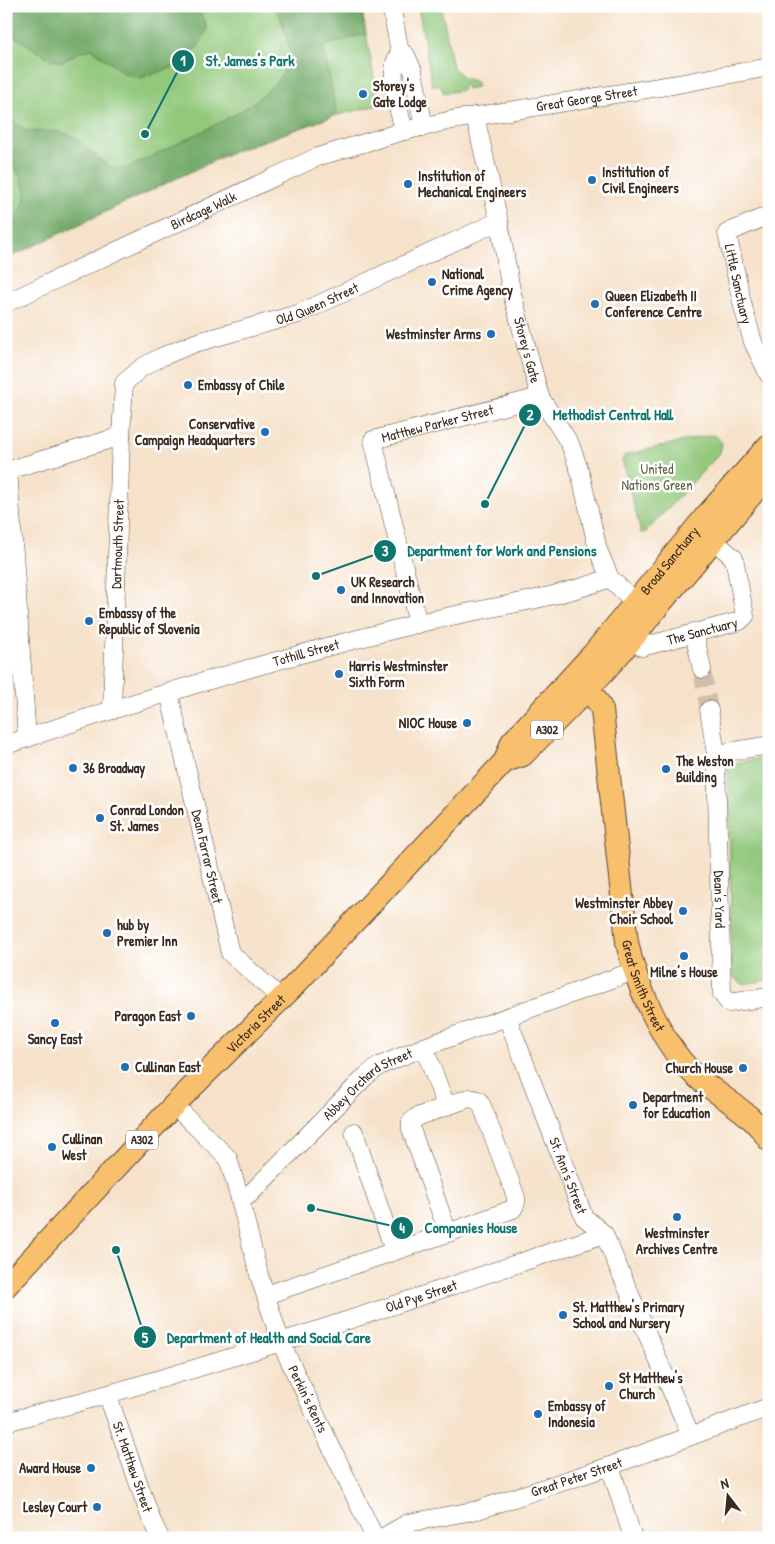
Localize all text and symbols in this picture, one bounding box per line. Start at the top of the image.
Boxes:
callout: St. James's Park [170,46,304,76]
text: 1 [180,50,186,71]
text: St. James's Park [206,50,295,71]
place label: Storey's Gate Lodge [373,76,427,113]
street label: Great George Street [535,81,639,115]
marker: Storey's Gate Lodge [357,88,369,100]
place label: Institution of Civil Engineers [602,162,679,199]
place label: Institution of Mechanical Engineers [418,166,527,203]
marker: Institution of Civil Engineers [586,174,598,186]
marker: Institution of Mechanical Engineers [402,178,414,190]
street label: Birdcage Walk [167,186,239,234]
street label: Little Sanctuary [721,242,757,327]
place label: National Crime Agency [442,264,513,301]
marker: National Crime Agency [426,276,438,288]
street label: Old Queen Street [273,277,361,329]
place label: Queen Elizabeth II Conference Centre [605,286,703,321]
marker: Queen Elizabeth II Conference Centre [589,298,601,310]
street label: Storey's Gate [510,315,546,385]
place label: Westminster Arms [386,324,482,343]
marker: Westminster Arms [485,328,497,340]
place label: Embassy of Chile [198,375,285,396]
marker: Embassy of Chile [182,379,194,391]
street label: Matthew Parker Street [379,399,496,446]
callout: Methodist Central Hall [517,400,683,430]
text: 2 [526,404,534,425]
text: Methodist Central Hall [553,404,674,425]
place label: Conservative Campaign Headquarters [135,414,256,451]
marker: Conservative Campaign Headquarters [259,426,271,438]
park label: United Nations Green [621,459,693,494]
street label: Dartmouth Street [106,499,128,589]
street label: Broad Sanctuary [635,522,704,598]
callout: Department for Work and Pensions [373,536,607,566]
text: 3 [382,540,389,561]
text: Department for Work and Pensions [408,540,597,562]
place label: UK Research and Innovation [351,572,424,607]
marker: UK Research and Innovation [335,584,347,596]
place label: Embassy of the Republic of Slovenia [99,603,200,640]
street label: The Sanctuary [665,612,740,649]
marker: Embassy of the Republic of Slovenia [83,615,95,627]
street label: Tothill Street [271,634,341,670]
place label: Harris Westminster Sixth Form [349,656,449,691]
marker: Harris Westminster Sixth Form [333,668,345,680]
place label: NIOC House [399,713,457,732]
marker: NIOC House [461,717,473,729]
road number: A302 [531,720,563,740]
place label: The Weston Building [675,751,734,788]
place label: 36 Broadway [83,758,145,779]
marker: 36 Broadway [67,762,79,774]
marker: The Weston Building [660,763,672,775]
place label: Conrad London St. James [110,800,184,835]
street label: Dean Farrar Street [188,808,228,905]
marker: Conrad London St. James [94,812,106,824]
street label: Dean's Yard [710,870,730,929]
place label: Westminster Abbey Choir School [575,893,673,928]
marker: Westminster Abbey Choir School [677,905,689,917]
place label: hub by Premier Inn [117,915,177,950]
marker: hub by Premier Inn [101,927,113,939]
street label: Great Smith Street [618,938,670,1035]
marker: Milne’s House [678,950,690,962]
place label: Milne’s House [650,962,718,981]
street label: Victoria Street [221,990,289,1057]
place label: Paragon East [115,1006,182,1027]
marker: Paragon East [185,1010,197,1022]
marker: Sancy East [49,1017,61,1029]
place label: Sancy East [28,1029,84,1050]
street label: Abbey Orchard Street [318,1043,415,1124]
place label: Cullinan East [135,1057,202,1076]
place label: Church House [665,1058,733,1077]
marker: Cullinan East [119,1061,131,1073]
marker: Church House [737,1062,749,1074]
place label: Department for Education [643,1087,710,1122]
marker: Department for Education [627,1099,639,1111]
place label: Cullinan West [62,1129,103,1164]
road number: A302 [126,1130,158,1150]
street label: St. Ann's Street [545,1134,592,1217]
marker: Cullinan West [46,1141,58,1153]
marker: Westminster Archives Centre [671,1211,683,1223]
callout: Companies House [390,1213,528,1243]
text: 4 [399,1217,405,1238]
text: Companies House [425,1217,517,1239]
place label: Westminster Archives Centre [636,1223,718,1258]
street label: Old Pye Street [383,1275,460,1316]
place label: St. Matthew's Primary School and Nursery [573,1297,684,1334]
marker: St. Matthew's Primary School and Nursery [557,1309,569,1321]
callout: Department of Health and Social Care [132,1322,381,1352]
text: 5 [142,1327,149,1348]
text: Department of Health and Social Care [167,1327,371,1349]
street label: Perkin's Rents [284,1362,333,1436]
place label: St Matthew's Church [619,1368,683,1403]
marker: St Matthew's Church [603,1380,615,1392]
place label: Embassy of Indonesia [548,1396,607,1431]
marker: Embassy of Indonesia [532,1408,544,1420]
street label: St. Matthew Street [109,1419,158,1515]
street label: Great Peter Street [528,1452,625,1501]
place label: Award House [19,1458,81,1477]
marker: Award House [85,1462,97,1474]
north arrow [702,1472,752,1522]
text: N [718,1473,731,1493]
place label: Lesley Court [23,1497,88,1518]
marker: Lesley Court [91,1501,103,1513]

